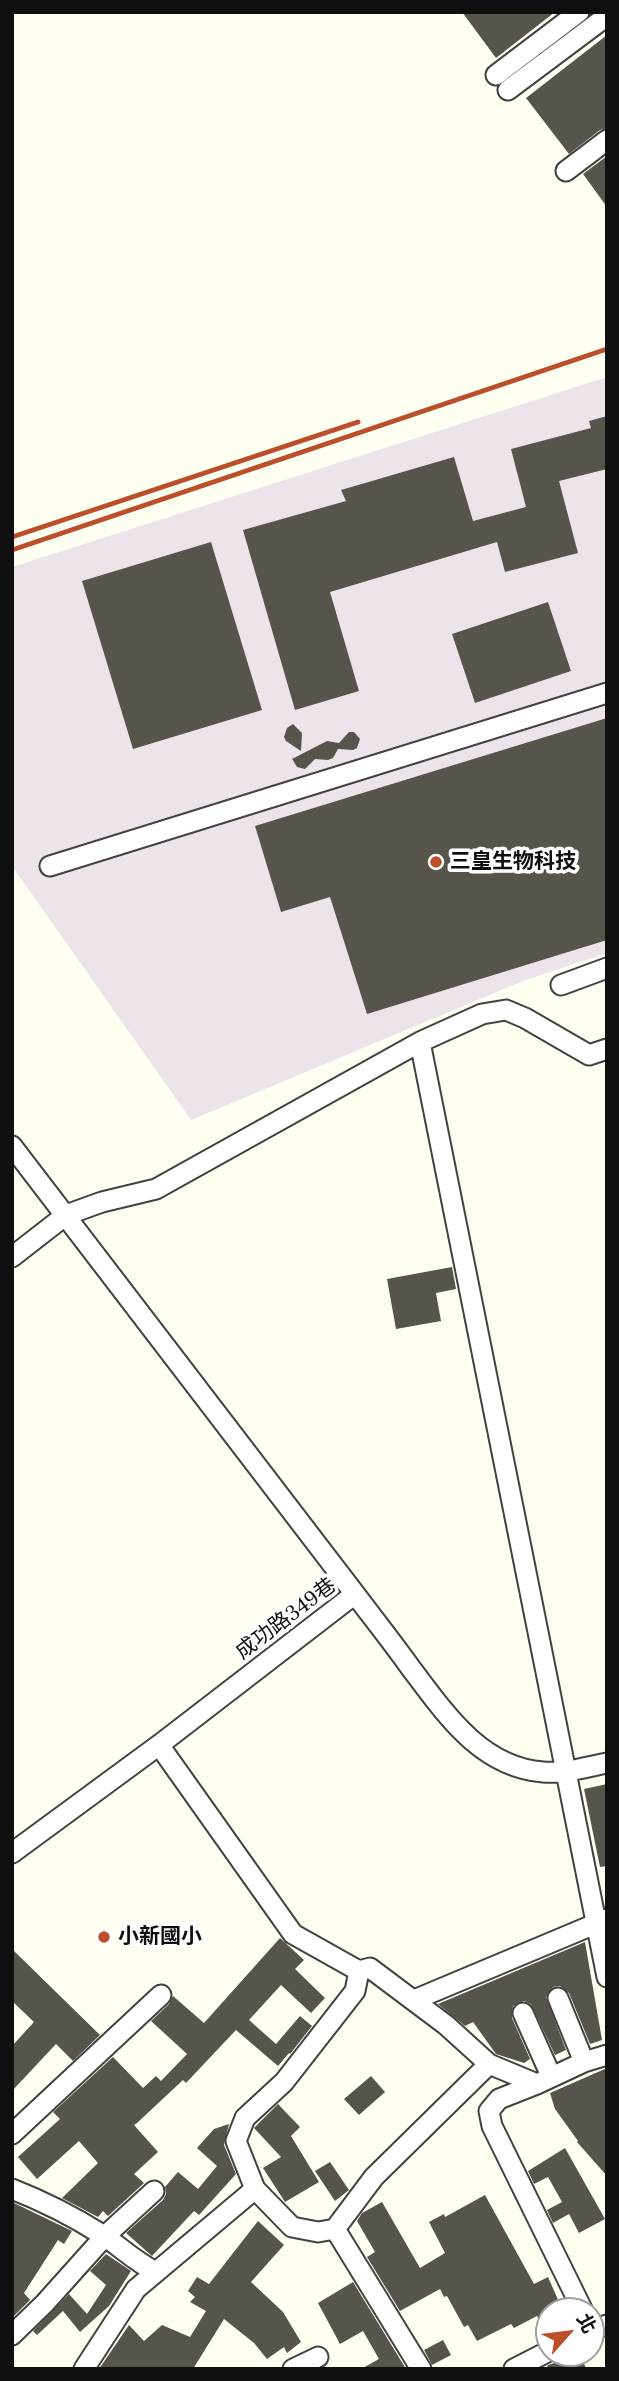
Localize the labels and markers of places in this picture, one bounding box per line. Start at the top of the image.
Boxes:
place label: 三皇生物科技 [450,849,576,875]
marker: 三皇生物科技 [428,854,444,870]
place label: 小新國小 [118,1924,202,1950]
marker: 小新國小 [96,1929,112,1945]

